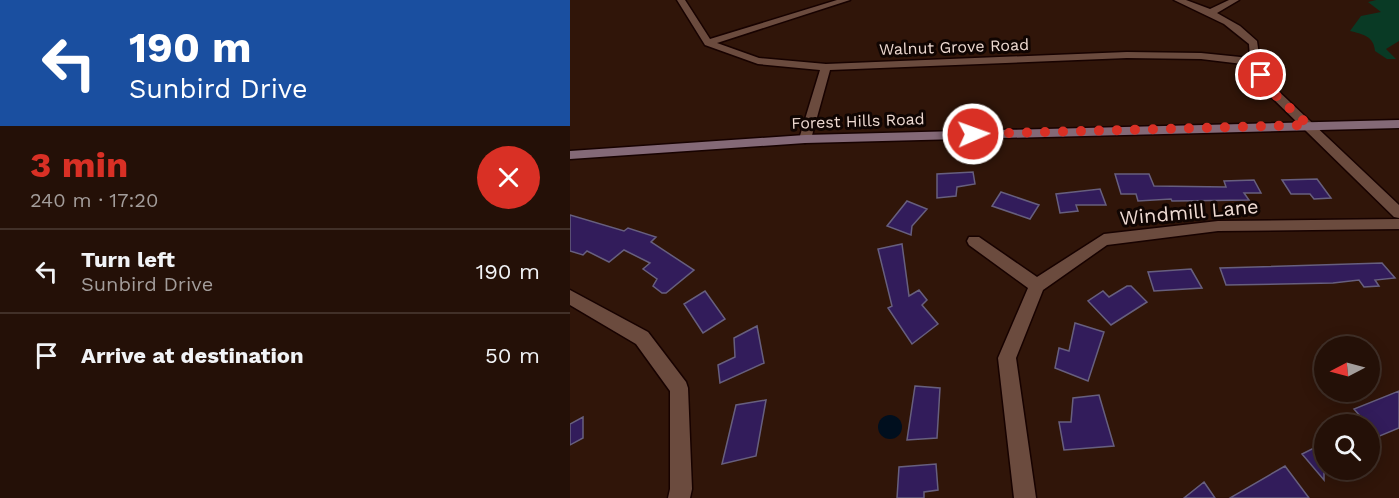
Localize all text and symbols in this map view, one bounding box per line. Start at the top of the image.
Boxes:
text: 190 m [129,23,252,72]
icon: left [30,24,108,102]
street label: Walnut Grove Road [879,35,1029,59]
pin [1235,49,1286,100]
icon: arrive [1244,58,1277,91]
text: Sunbird Drive [129,73,308,105]
position arrow [941,102,1005,166]
street label: Forest Hills Road [791,109,925,133]
text: 3 min [30,144,128,186]
button: close [477,146,540,209]
text: 240 m · 17:20 [30,188,158,212]
street label: Windmill Lane [1119,194,1259,230]
text: Turn left [81,247,175,272]
icon: left [30,255,63,288]
text: 190 m [476,259,540,284]
text: Sunbird Drive [81,272,213,296]
north arrow [1314,336,1380,402]
map controls [1314,336,1380,480]
icon: arrive [30,339,63,372]
text: Arrive at destination [81,343,304,368]
text: 50 m [485,343,540,368]
button: search [1314,414,1380,480]

